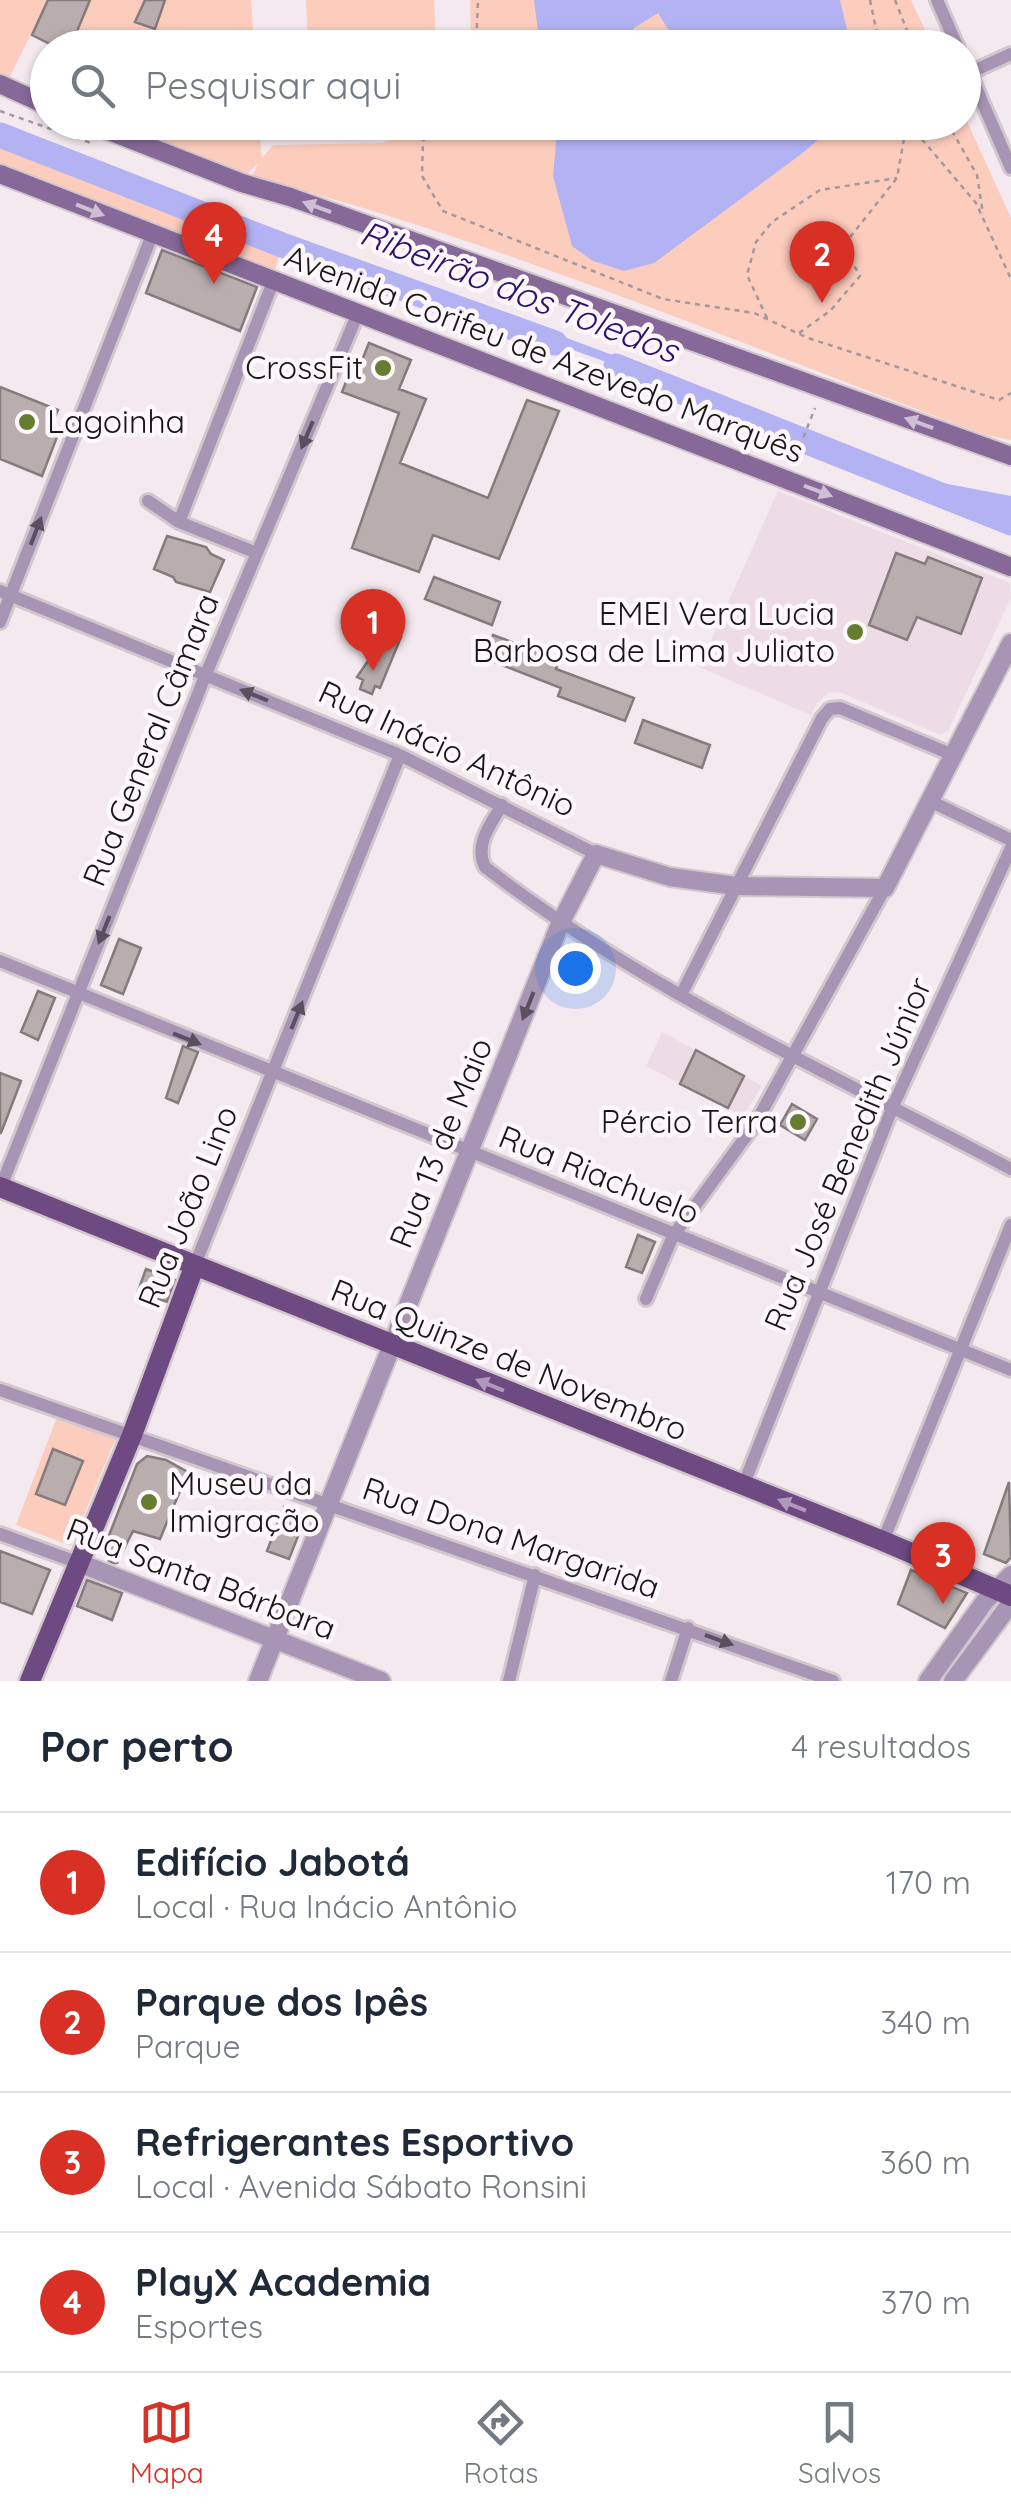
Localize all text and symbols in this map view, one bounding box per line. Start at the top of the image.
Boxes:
search box [30,30,981,140]
icon: search [65,58,120,113]
text: Pesquisar aqui [145,61,401,109]
one-way arrow [301,199,331,214]
one-way arrow [76,202,106,218]
pin: 4 [182,202,246,284]
water label: Ribeirão dos Toledos [354,210,687,373]
pin: 2 [790,220,854,303]
street label: Avenida Corifeu de Azevedo Marquês [279,235,809,471]
place label: CrossFit [245,347,363,387]
marker: CrossFit [372,357,394,379]
place label: Lagoinha [47,401,185,441]
marker: Lagoinha [16,411,38,433]
one-way arrow [904,415,934,430]
one-way arrow [298,420,314,450]
one-way arrow [803,484,833,500]
one-way arrow [28,516,44,546]
street label: Rua General Câmara [73,588,227,892]
pin: 1 [340,588,406,671]
place label: EMEI Vera Lucia Barbosa de Lima Juliato [473,593,835,670]
marker: EMEI Vera Lucia Barbosa de Lima Juliato [844,621,866,643]
street label: Rua Inácio Antônio [313,671,582,825]
one-way arrow [239,686,269,702]
one-way arrow [96,915,112,945]
your location [550,943,601,994]
street label: Rua José Benedith Júnior [754,971,940,1336]
one-way arrow [519,991,535,1021]
one-way arrow [289,999,305,1029]
one-way arrow [172,1031,202,1047]
street label: Rua 13 de Maio [380,1032,500,1254]
street label: Rua João Lino [128,1100,246,1313]
place label: Pércio Terra [601,1101,778,1141]
marker: Pércio Terra [787,1111,809,1133]
street label: Rua Riachuelo [493,1116,705,1232]
street label: Rua Quinze de Novembro [325,1269,693,1449]
one-way arrow [475,1376,505,1392]
place label: Museu da Imigração [169,1463,320,1540]
street label: Rua Dona Margarida [358,1467,665,1607]
marker: Museu da Imigração [138,1491,160,1513]
one-way arrow [777,1497,807,1512]
street label: Rua Santa Bárbara [61,1508,342,1648]
pin: 3 [910,1522,976,1604]
one-way arrow [705,1633,735,1648]
text: Por perto [40,1720,234,1773]
text: 4 resultados [791,1726,971,1766]
text: Edifício Jabotá [135,1838,410,1886]
text: 1 [66,1862,79,1902]
text: 170 m [886,1862,971,1902]
text: Local · Rua Inácio Antônio [135,1886,517,1926]
text: Parque dos Ipês [135,1978,428,2026]
text: 2 [63,2002,82,2042]
text: 340 m [880,2002,971,2042]
text: Parque [135,2026,241,2066]
text: Refrigerantes Esportivo [135,2118,574,2166]
text: 3 [64,2142,81,2182]
text: 360 m [880,2142,971,2182]
text: Local · Avenida Sábato Ronsini [135,2166,587,2206]
text: PlayX Academia [135,2258,431,2306]
text: 4 [63,2282,82,2322]
text: 370 m [881,2282,971,2322]
text: Esportes [135,2306,263,2346]
tab: Mapa [130,2395,204,2490]
tab: Rotas [463,2395,539,2490]
tab: Salvos [798,2395,881,2490]

